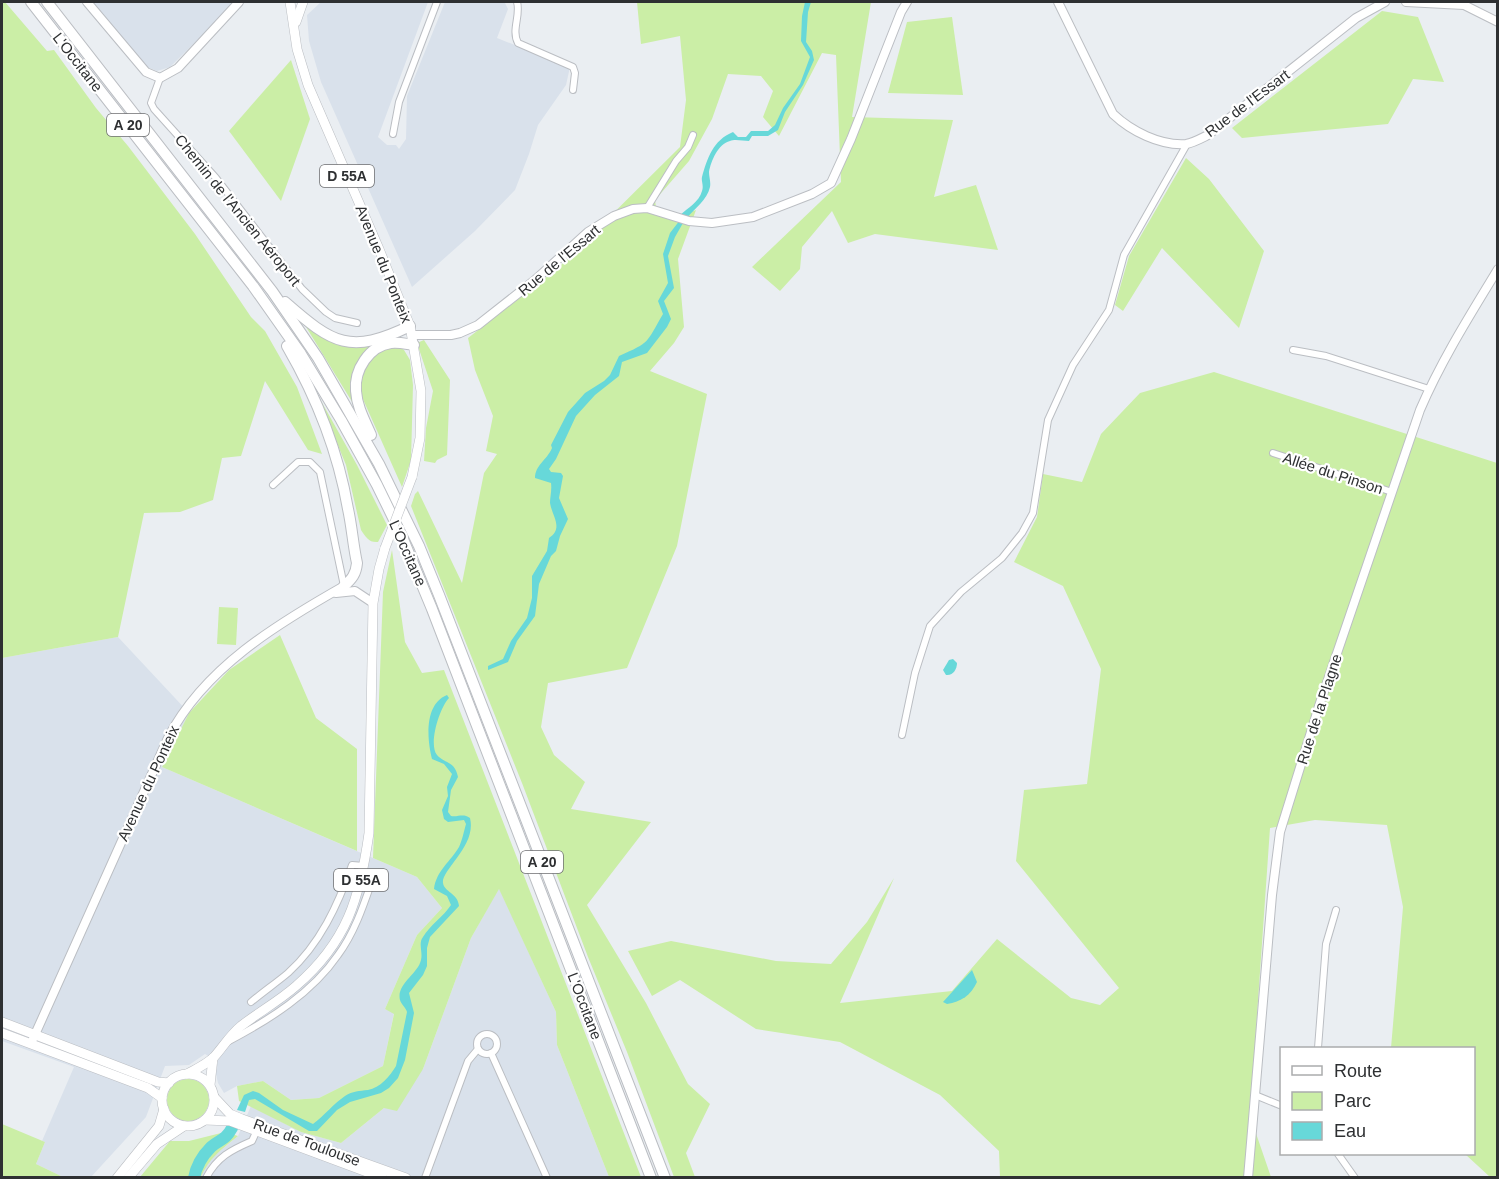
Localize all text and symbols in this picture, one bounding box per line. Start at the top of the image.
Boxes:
street label: L'Occitane [50,29,106,95]
street label: Rue de l'Essart [1201,65,1293,140]
road number: A 20 [107,114,149,136]
street label: Chemin de l'Ancien Aéroport [172,131,305,290]
road number: D 55A [320,165,374,187]
street label: Avenue du Ponteix [353,203,416,326]
street label: Rue de l'Essart [515,220,604,299]
street label: Allée du Pinson [1281,449,1385,497]
street label: L'Occitane [386,517,430,589]
street label: Rue de la Plagne [1293,652,1345,766]
street label: Avenue du Ponteix [114,722,182,844]
road number: A 20 [521,851,563,873]
road number: D 55A [334,869,388,891]
street label: L'Occitane [564,970,606,1042]
legend [1280,1047,1475,1155]
text: Route [1334,1061,1382,1081]
text: Parc [1334,1091,1371,1111]
street label: Rue de Toulouse [251,1115,363,1169]
text: Eau [1334,1121,1366,1141]

